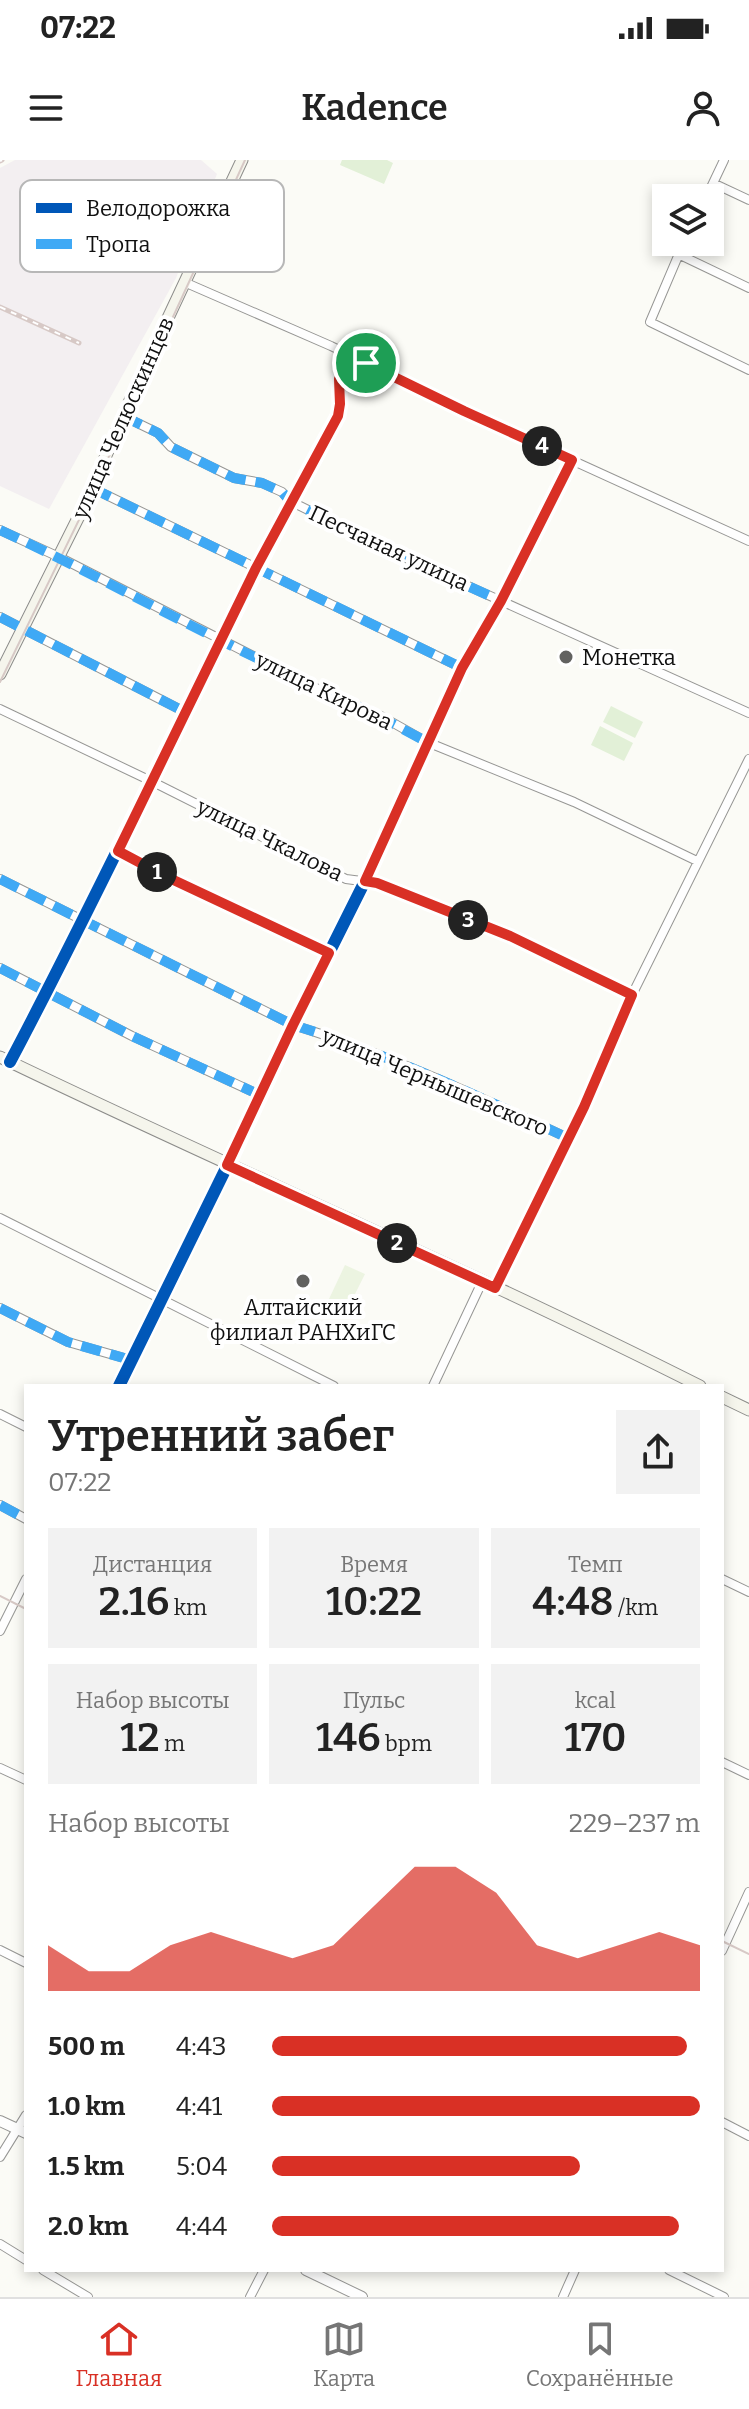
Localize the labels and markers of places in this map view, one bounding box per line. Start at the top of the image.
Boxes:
pin [332,329,400,397]
pin: 4 [522,426,562,466]
place label: Монетка [582,644,676,671]
marker: Монетка [557,648,575,666]
pin: 1 [137,852,177,892]
pin: 3 [448,900,488,940]
pin: 2 [377,1223,417,1263]
marker: Алтайский филиал РАНХиГС [294,1272,312,1290]
place label: Алтайский филиал РАНХиГС [210,1294,396,1346]

